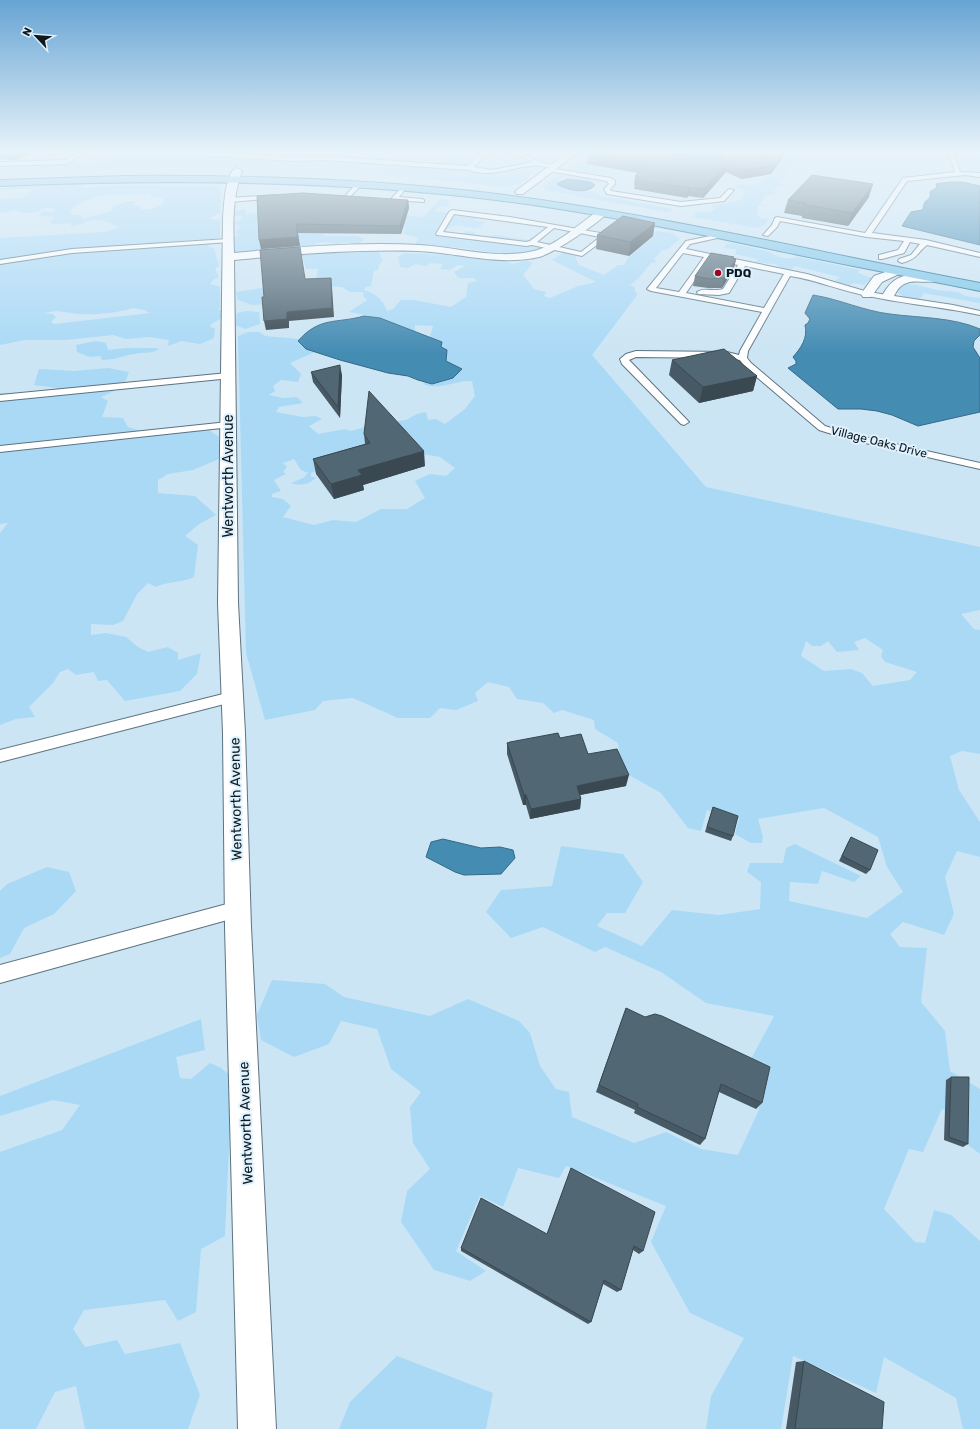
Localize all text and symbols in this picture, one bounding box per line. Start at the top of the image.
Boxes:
north arrow [16,16,56,56]
text: N [20,25,35,38]
place label: PDQ [726,266,752,280]
marker: PDQ [713,268,723,278]
street label: Wentworth Avenue [220,414,237,538]
street label: Village Oaks Drive [829,423,929,461]
street label: Wentworth Avenue [226,737,246,861]
street label: Wentworth Avenue [235,1061,257,1185]

